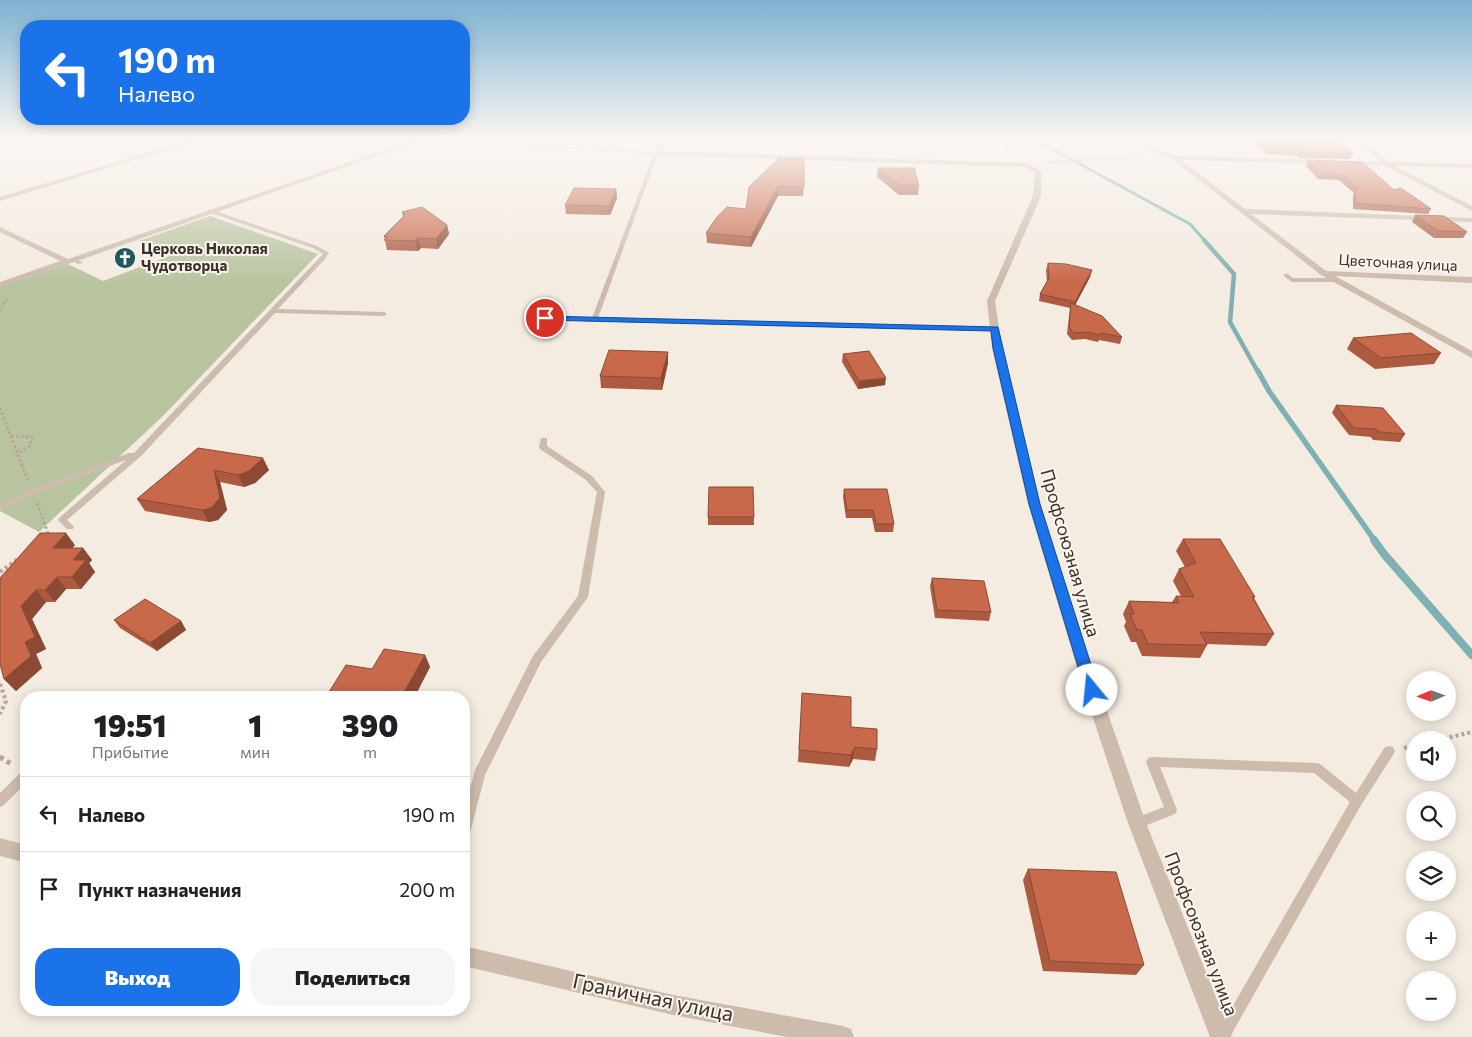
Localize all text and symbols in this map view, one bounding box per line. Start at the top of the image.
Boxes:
text: 190 m [118,37,216,80]
icon: left [35,40,100,105]
text: Налево [118,80,195,107]
place label: Церковь Николая Чудотворца [141,239,268,274]
church icon: Церковь Николая Чудотворца [113,246,137,270]
street label: Цветочная улица [1338,250,1458,274]
pin [524,297,566,339]
icon: arrive [531,304,559,332]
street label: Профсоюзная улица [1036,466,1105,639]
position arrow [1065,663,1117,715]
north arrow [1406,671,1456,721]
map controls [1406,671,1456,1021]
text: 19:51 [94,706,167,743]
text: 1 [248,706,262,743]
text: 390 [342,706,398,743]
button: sound [1406,731,1456,781]
text: Прибытие [92,742,169,761]
text: мин [240,742,270,761]
text: m [363,742,377,761]
button: search [1406,791,1456,841]
icon: left [35,800,63,828]
text: Налево [78,803,145,826]
text: 190 m [403,803,455,826]
street label: Профсоюзная улица [1161,849,1243,1019]
button: layers [1406,851,1456,901]
icon: arrive [35,875,63,903]
text: Пункт назначения [78,878,241,901]
text: 200 m [400,878,455,901]
button: + [1406,911,1456,961]
button: Выход [35,948,240,1006]
button: Поделиться [250,948,455,1006]
street label: Граничная улица [571,967,736,1026]
button: − [1406,971,1456,1021]

